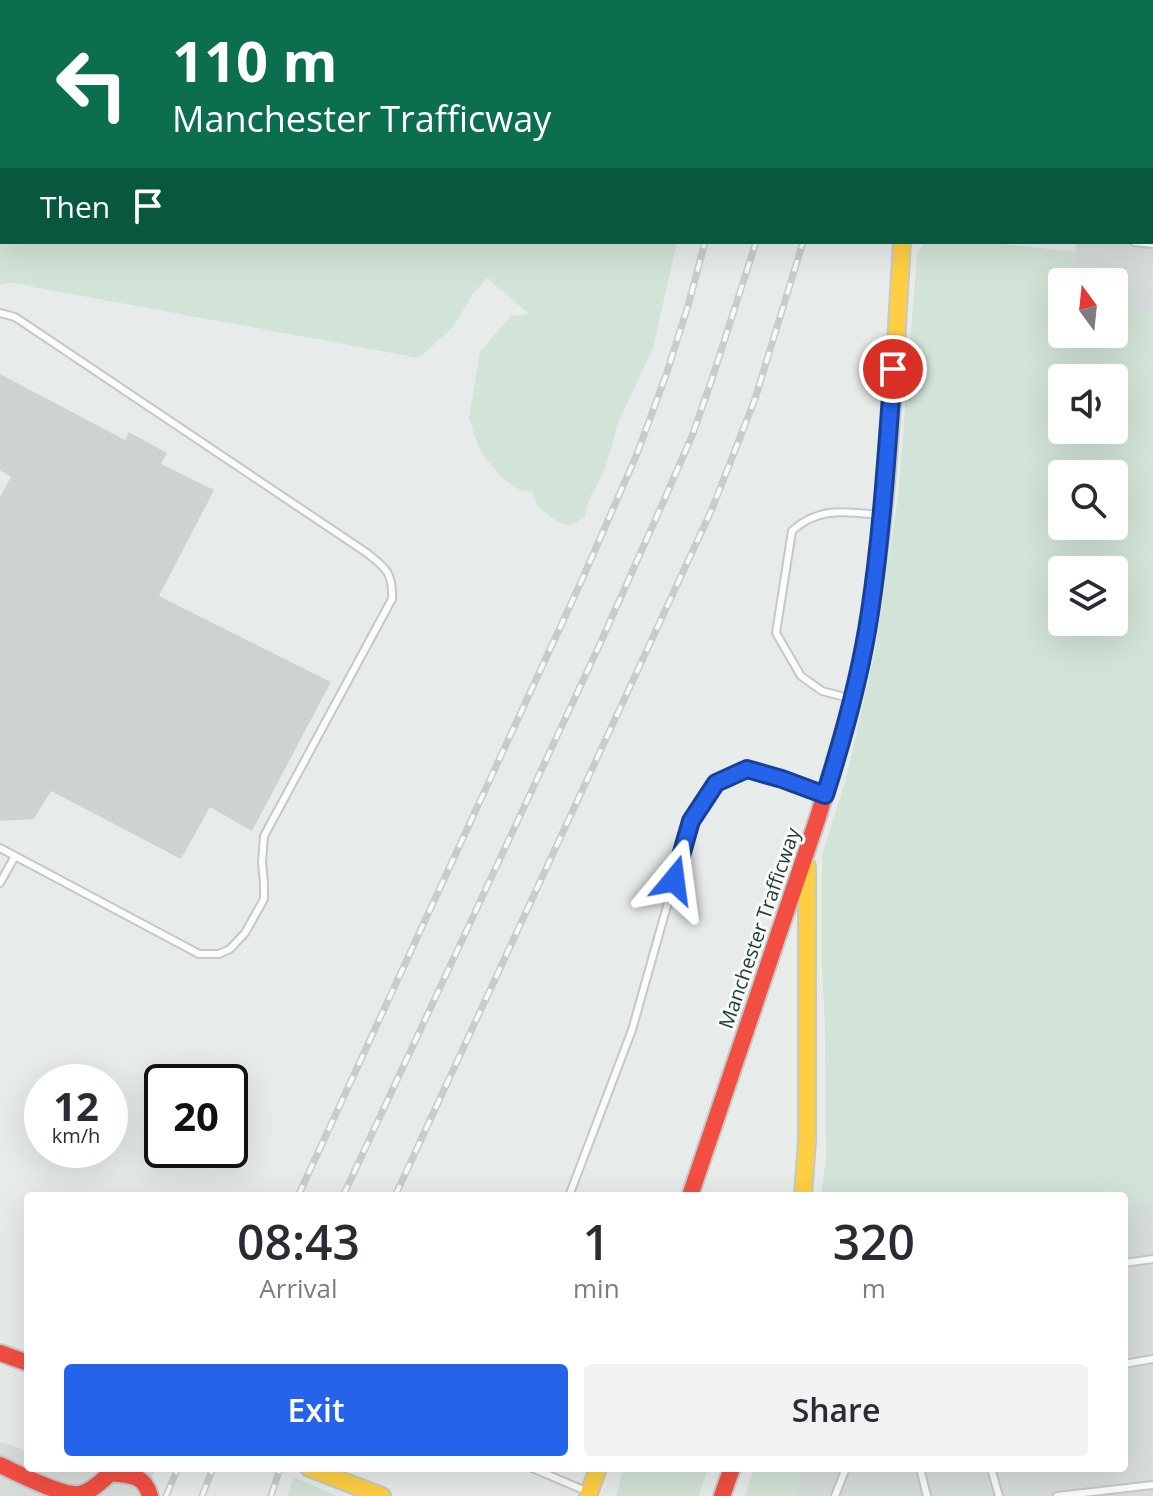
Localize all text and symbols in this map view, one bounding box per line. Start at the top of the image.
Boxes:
text: 110 m [172,22,338,98]
icon: left [40,32,144,136]
text: Manchester Trafficway [172,94,551,143]
icon: arrive [126,184,170,228]
text: Then [40,186,110,227]
north arrow [1048,268,1128,348]
map controls [1048,268,1128,636]
pin [859,335,927,403]
icon: arrive [871,347,915,391]
button: sound [1048,364,1128,444]
button: search [1048,460,1128,540]
button: layers [1048,556,1128,636]
street label: Manchester Trafficway [712,823,806,1032]
position arrow [632,838,716,922]
speed limit sign: 20 [144,1064,248,1168]
text: 12 [53,1078,99,1133]
text: km/h [52,1122,100,1149]
text: 08:43 [237,1209,360,1274]
text: 1 [583,1209,610,1274]
text: 320 [833,1209,915,1274]
text: Arrival [259,1270,338,1306]
text: min [573,1270,620,1306]
text: m [862,1270,886,1306]
button: Exit [64,1364,568,1456]
button: Share [584,1364,1088,1456]

